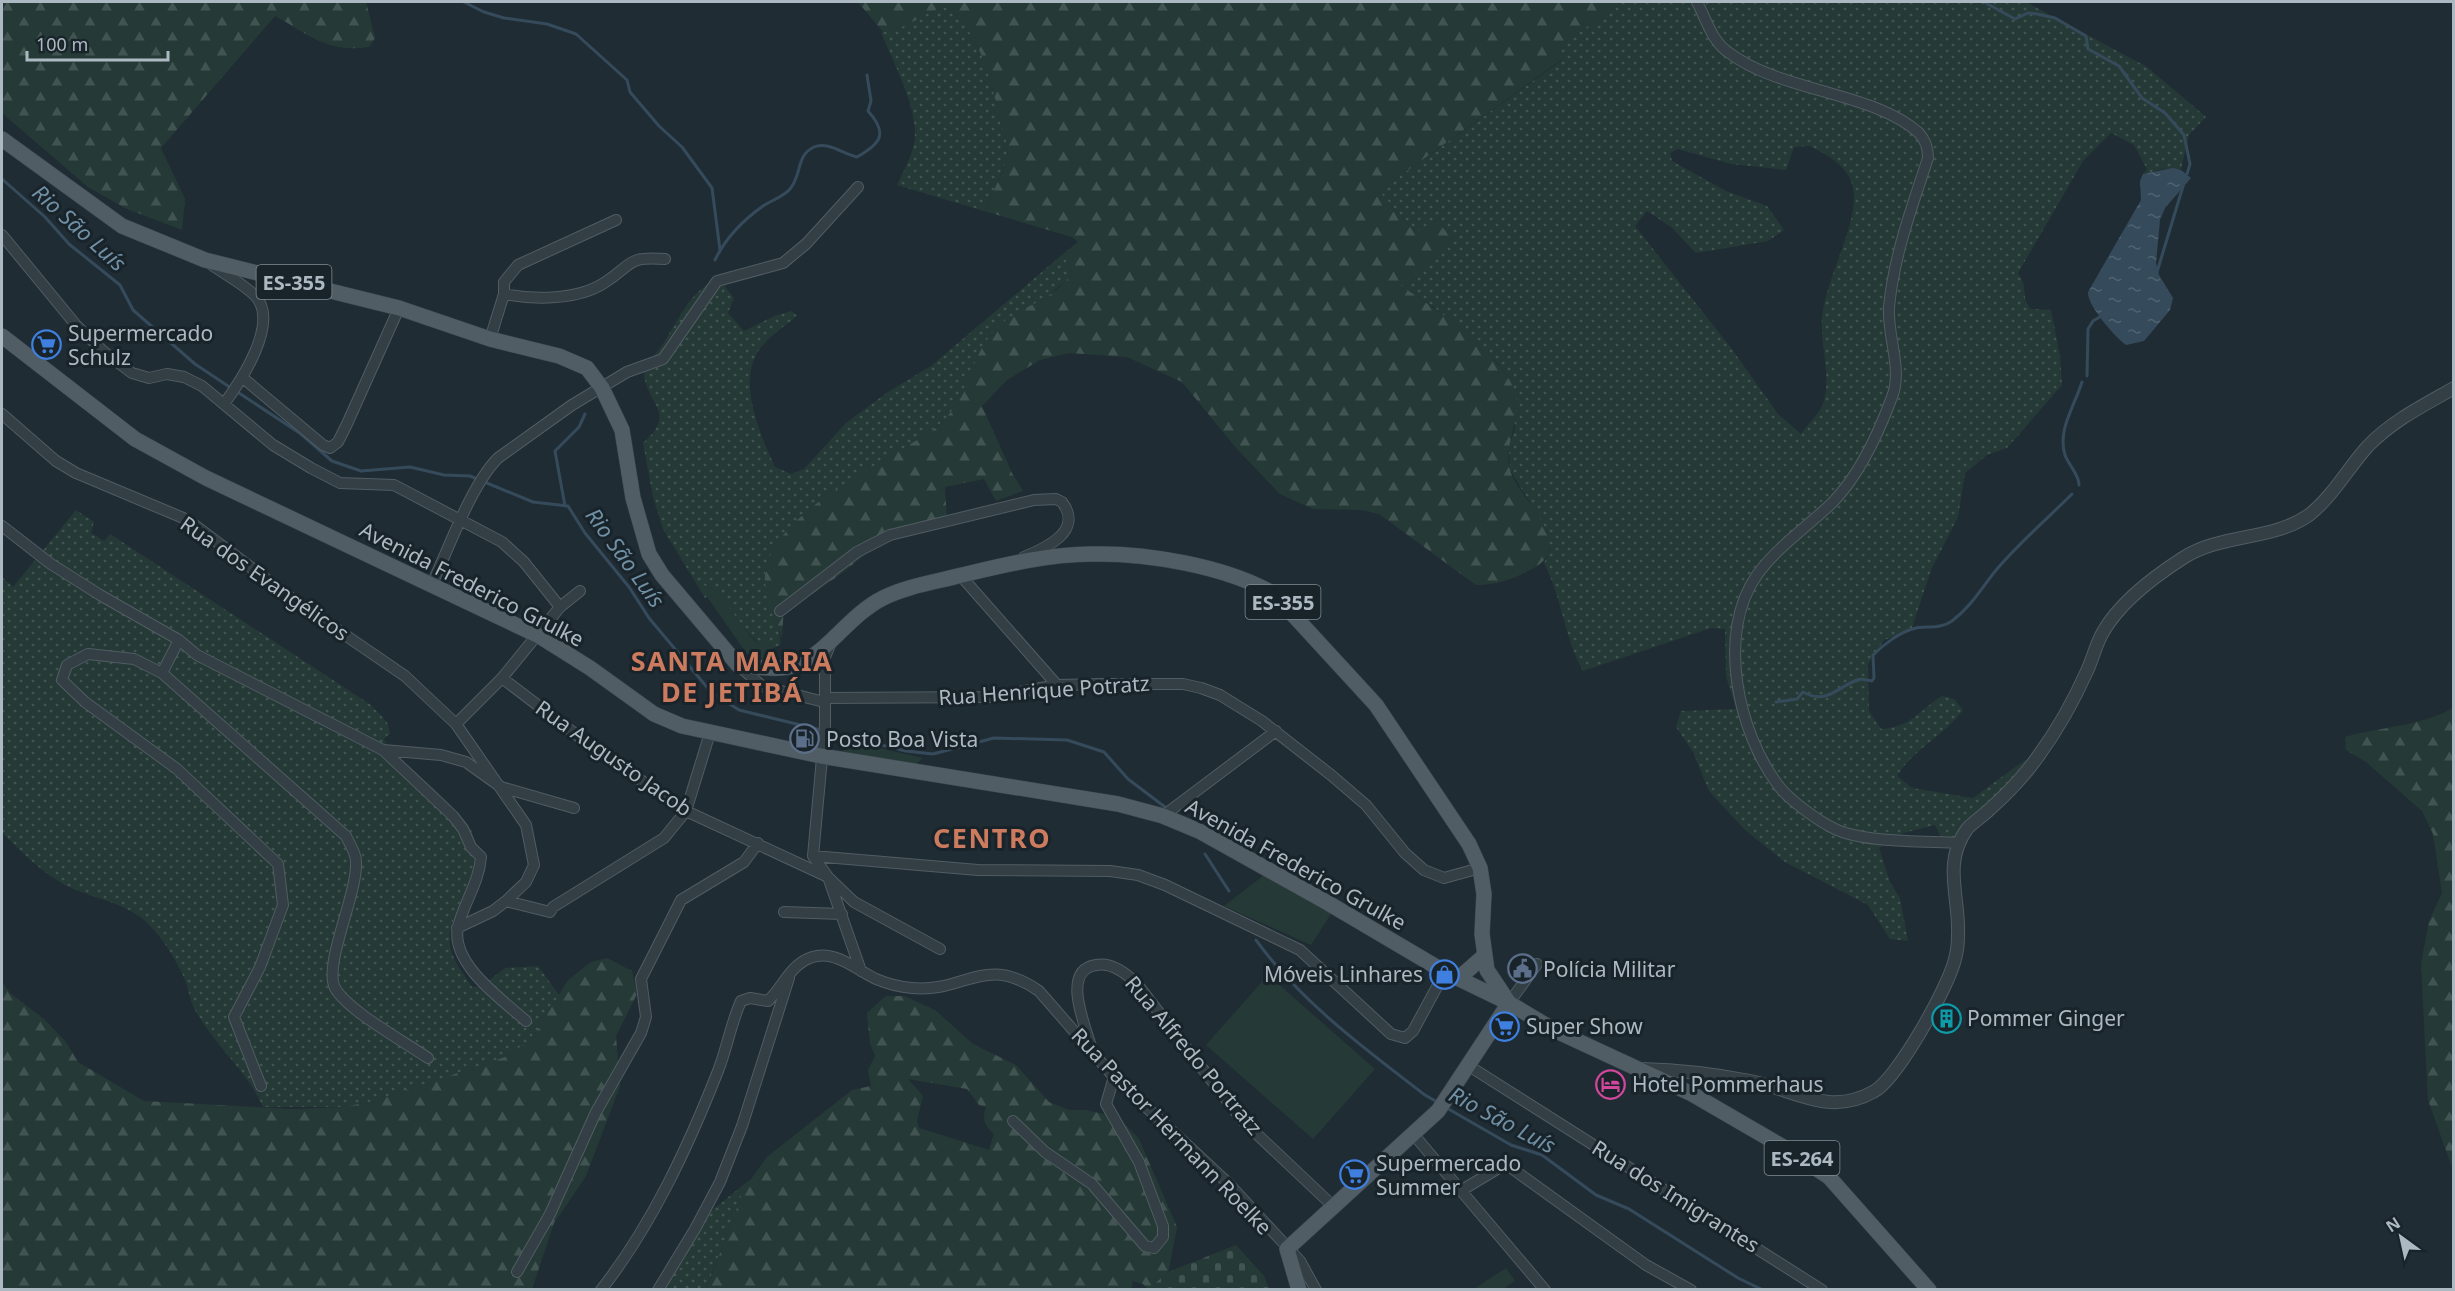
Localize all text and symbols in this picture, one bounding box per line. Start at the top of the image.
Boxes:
scale bar [27,24,168,62]
text: 100 m [36,32,88,56]
water label: Rio São Luís [27,177,134,277]
road number: ES-355 [256,265,332,299]
place label: Supermercado Schulz [68,319,213,371]
supermarket icon: Supermercado Schulz [31,329,63,361]
water label: Rio São Luís [580,501,673,613]
street label: Rua dos Evangélicos [175,509,355,647]
street label: Avenida Frederico Grulke [355,515,589,653]
road number: ES-355 [1246,585,1320,619]
district label: SANTA MARIA DE JETIBÁ [631,642,833,710]
street label: Rua Henrique Potratz [938,669,1151,711]
street label: Rua Augusto Jacob [530,694,698,822]
fuel station icon: Posto Boa Vista [789,723,821,755]
place label: Posto Boa Vista [826,725,978,753]
street label: Avenida Frederico Grulke [1181,792,1411,936]
district label: CENTRO [933,819,1051,856]
public building icon: Polícia Militar [1506,953,1538,985]
place label: Polícia Militar [1543,955,1676,983]
shop icon: Móveis Linhares [1428,958,1460,990]
place label: Móveis Linhares [1264,960,1423,988]
street label: Rua Alfredo Portratz [1119,970,1269,1141]
building icon: Pommer Ginger [1930,1002,1962,1034]
place label: Pommer Ginger [1967,1004,2125,1032]
supermarket icon: Super Show [1489,1010,1521,1042]
place label: Super Show [1526,1012,1643,1040]
street label: Rua Pastor Hermann Roelke [1066,1022,1278,1240]
hotel icon: Hotel Pommerhaus [1595,1068,1627,1100]
place label: Hotel Pommerhaus [1632,1070,1824,1098]
water label: Rio São Luís [1445,1078,1562,1160]
street label: Rua dos Imigrantes [1587,1133,1765,1259]
road number: ES-264 [1764,1141,1840,1175]
place label: Supermercado Summer [1376,1149,1521,1201]
supermarket icon: Supermercado Summer [1339,1159,1371,1191]
north arrow [2371,1207,2431,1267]
text: N [2381,1212,2404,1237]

